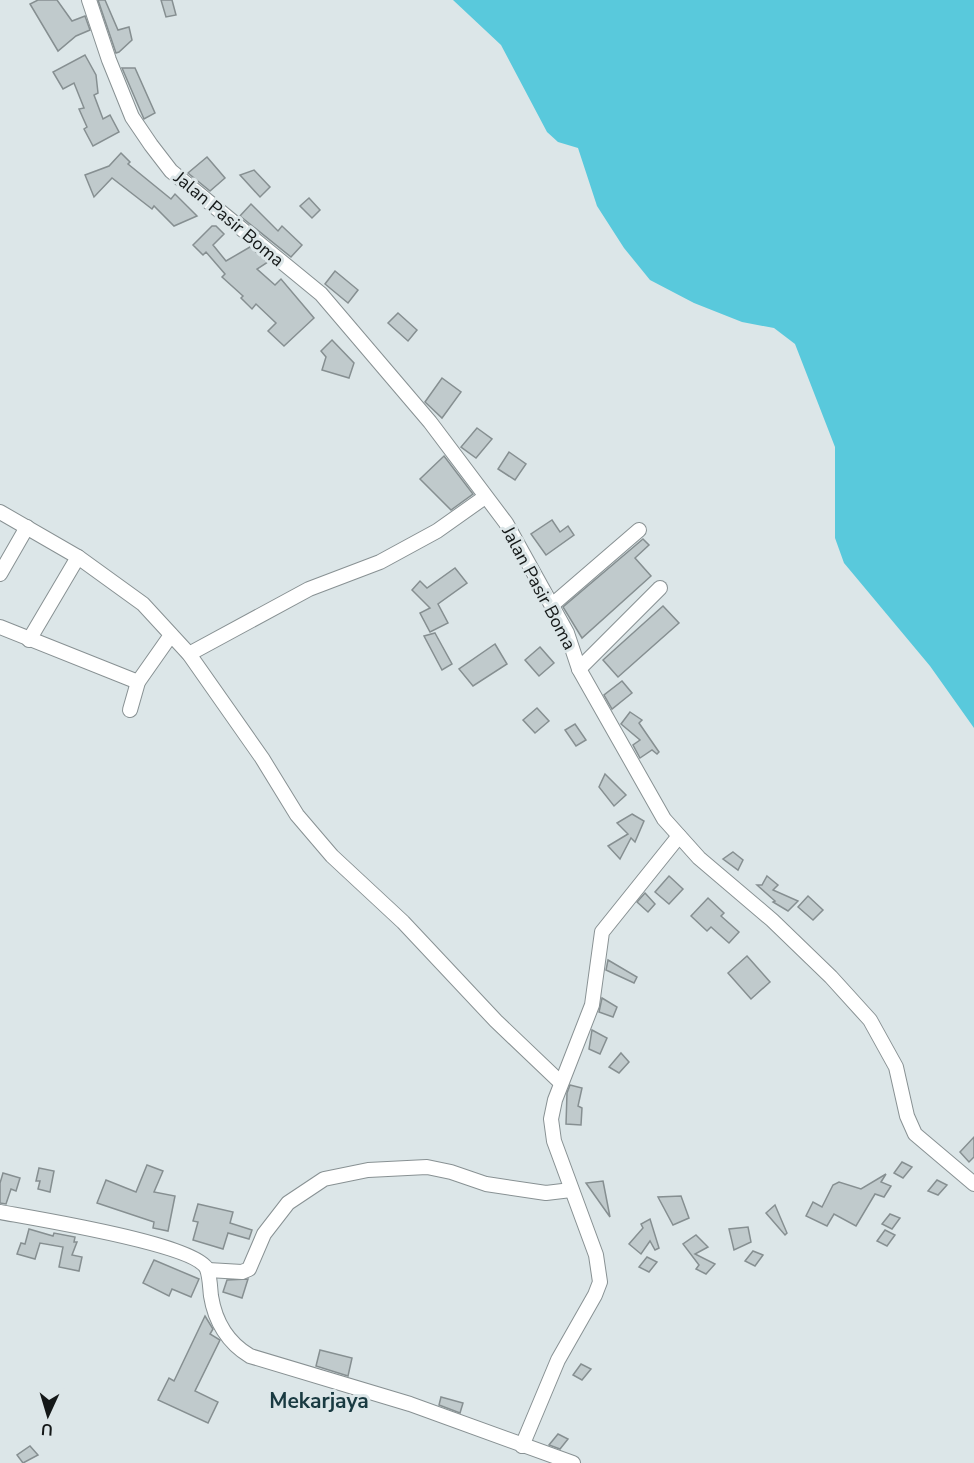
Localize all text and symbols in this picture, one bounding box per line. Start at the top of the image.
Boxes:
street label: Jalan Pasir Boma [168,165,289,272]
street label: Jalan Pasir Boma [496,521,582,654]
north arrow [18,1385,78,1445]
district label: Mekarjaya [269,1387,369,1415]
text: U [40,1418,54,1440]

